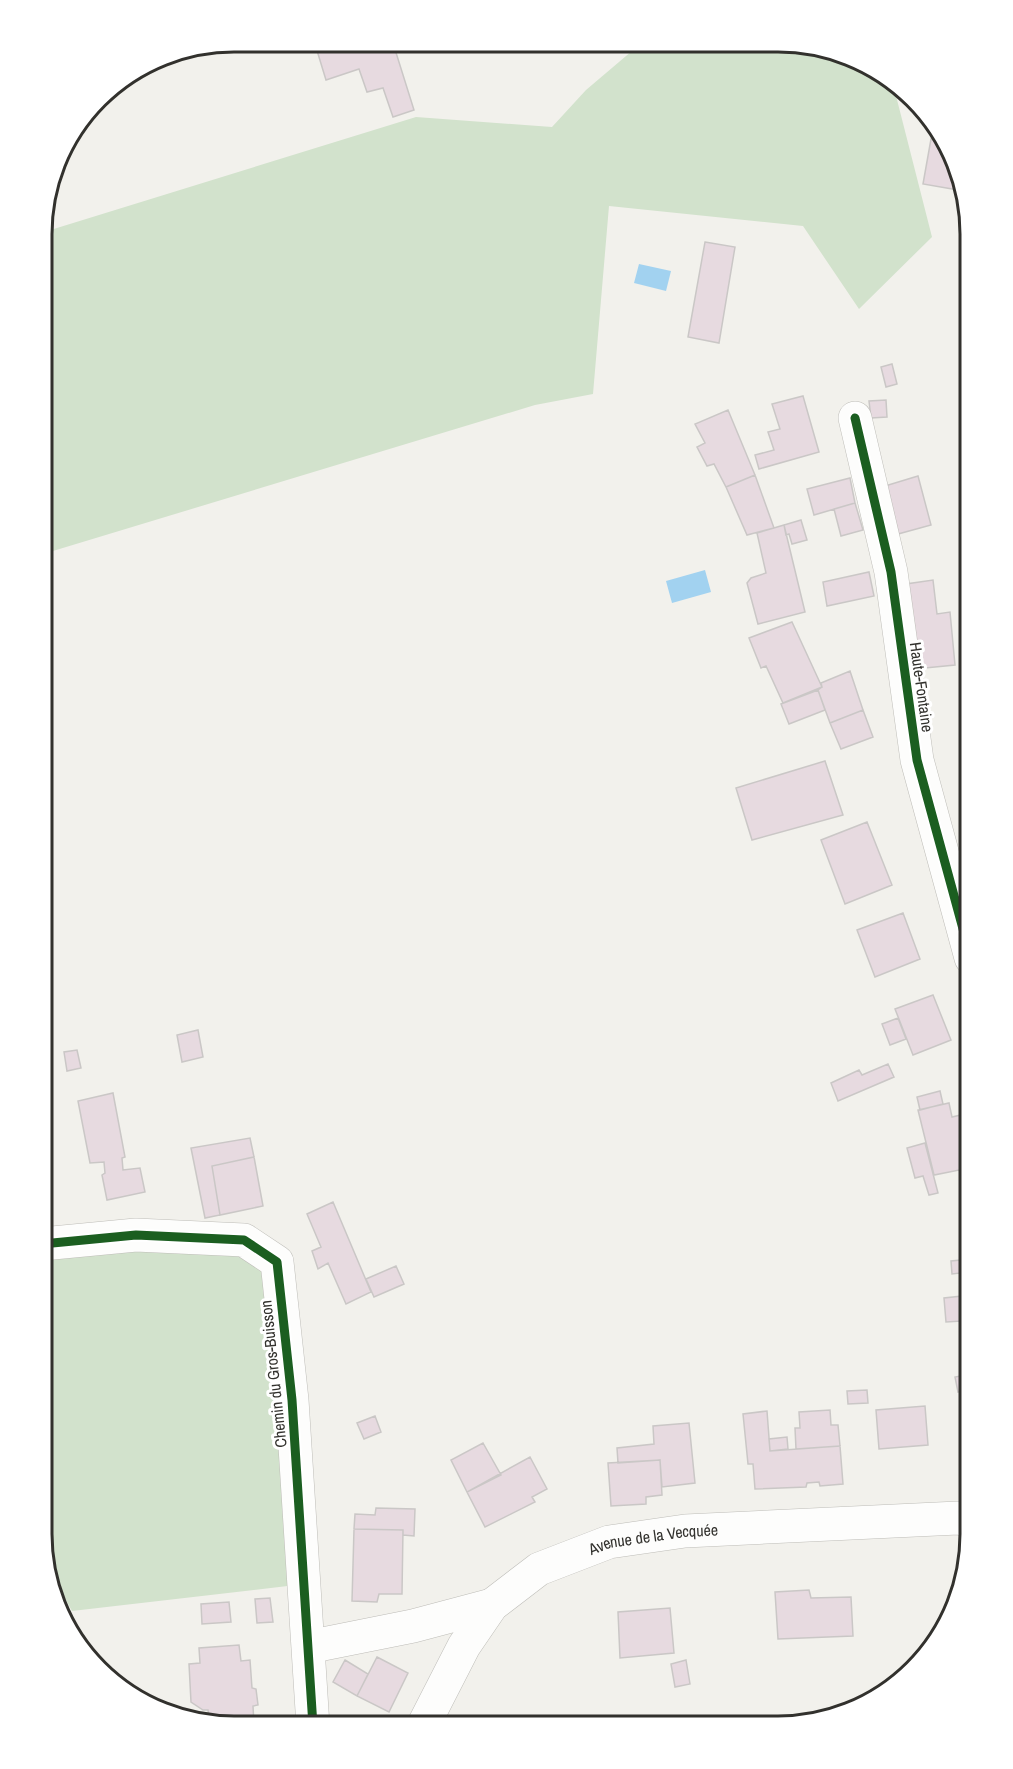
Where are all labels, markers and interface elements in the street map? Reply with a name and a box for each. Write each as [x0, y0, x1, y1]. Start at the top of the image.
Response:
street label: Haute-Fontaine [905, 641, 939, 733]
street label: Chemin du Gros-Buisson [254, 1299, 292, 1449]
street label: Avenue de la Vecquée [584, 1518, 718, 1560]

